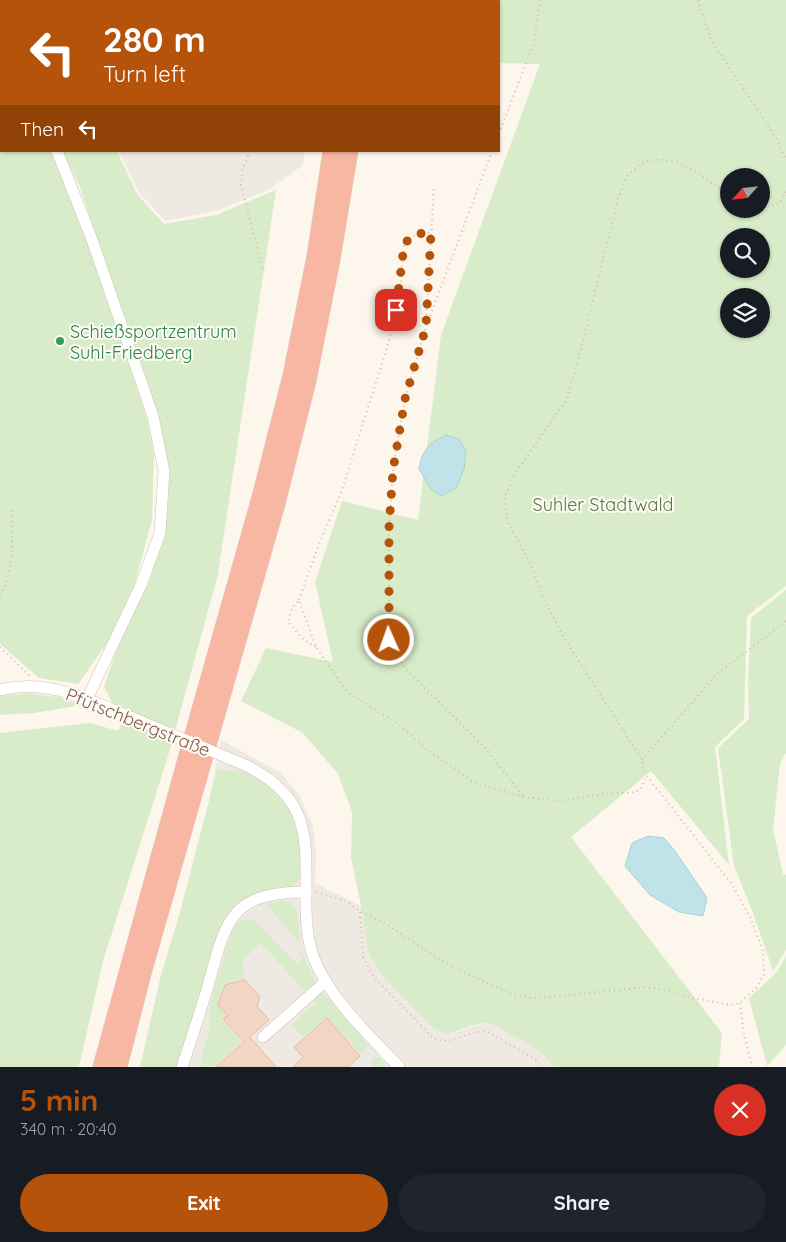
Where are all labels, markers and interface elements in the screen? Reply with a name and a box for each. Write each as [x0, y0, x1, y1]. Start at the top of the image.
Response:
text: 280 m [103, 17, 206, 61]
icon: left [20, 20, 85, 85]
text: Turn left [103, 60, 186, 88]
icon: left [74, 115, 102, 143]
text: Then [20, 117, 64, 141]
north arrow [720, 168, 770, 218]
map controls [720, 168, 770, 338]
button: search [720, 228, 770, 278]
button: layers [720, 288, 770, 338]
pin [375, 289, 417, 331]
icon: arrive [382, 296, 410, 324]
place label: Schießsportzentrum Suhl-Friedberg [70, 320, 237, 364]
marker: Schießsportzentrum Suhl-Friedberg [54, 335, 66, 347]
park label: Suhler Stadtwald [533, 493, 673, 516]
position arrow [362, 613, 414, 665]
street label: Pfütschbergstraße [62, 682, 214, 762]
text: 5 min [20, 1081, 98, 1119]
button: close [714, 1084, 766, 1136]
text: 340 m · 20:40 [20, 1119, 116, 1139]
button: Exit [20, 1174, 388, 1232]
button: Share [398, 1174, 766, 1232]

